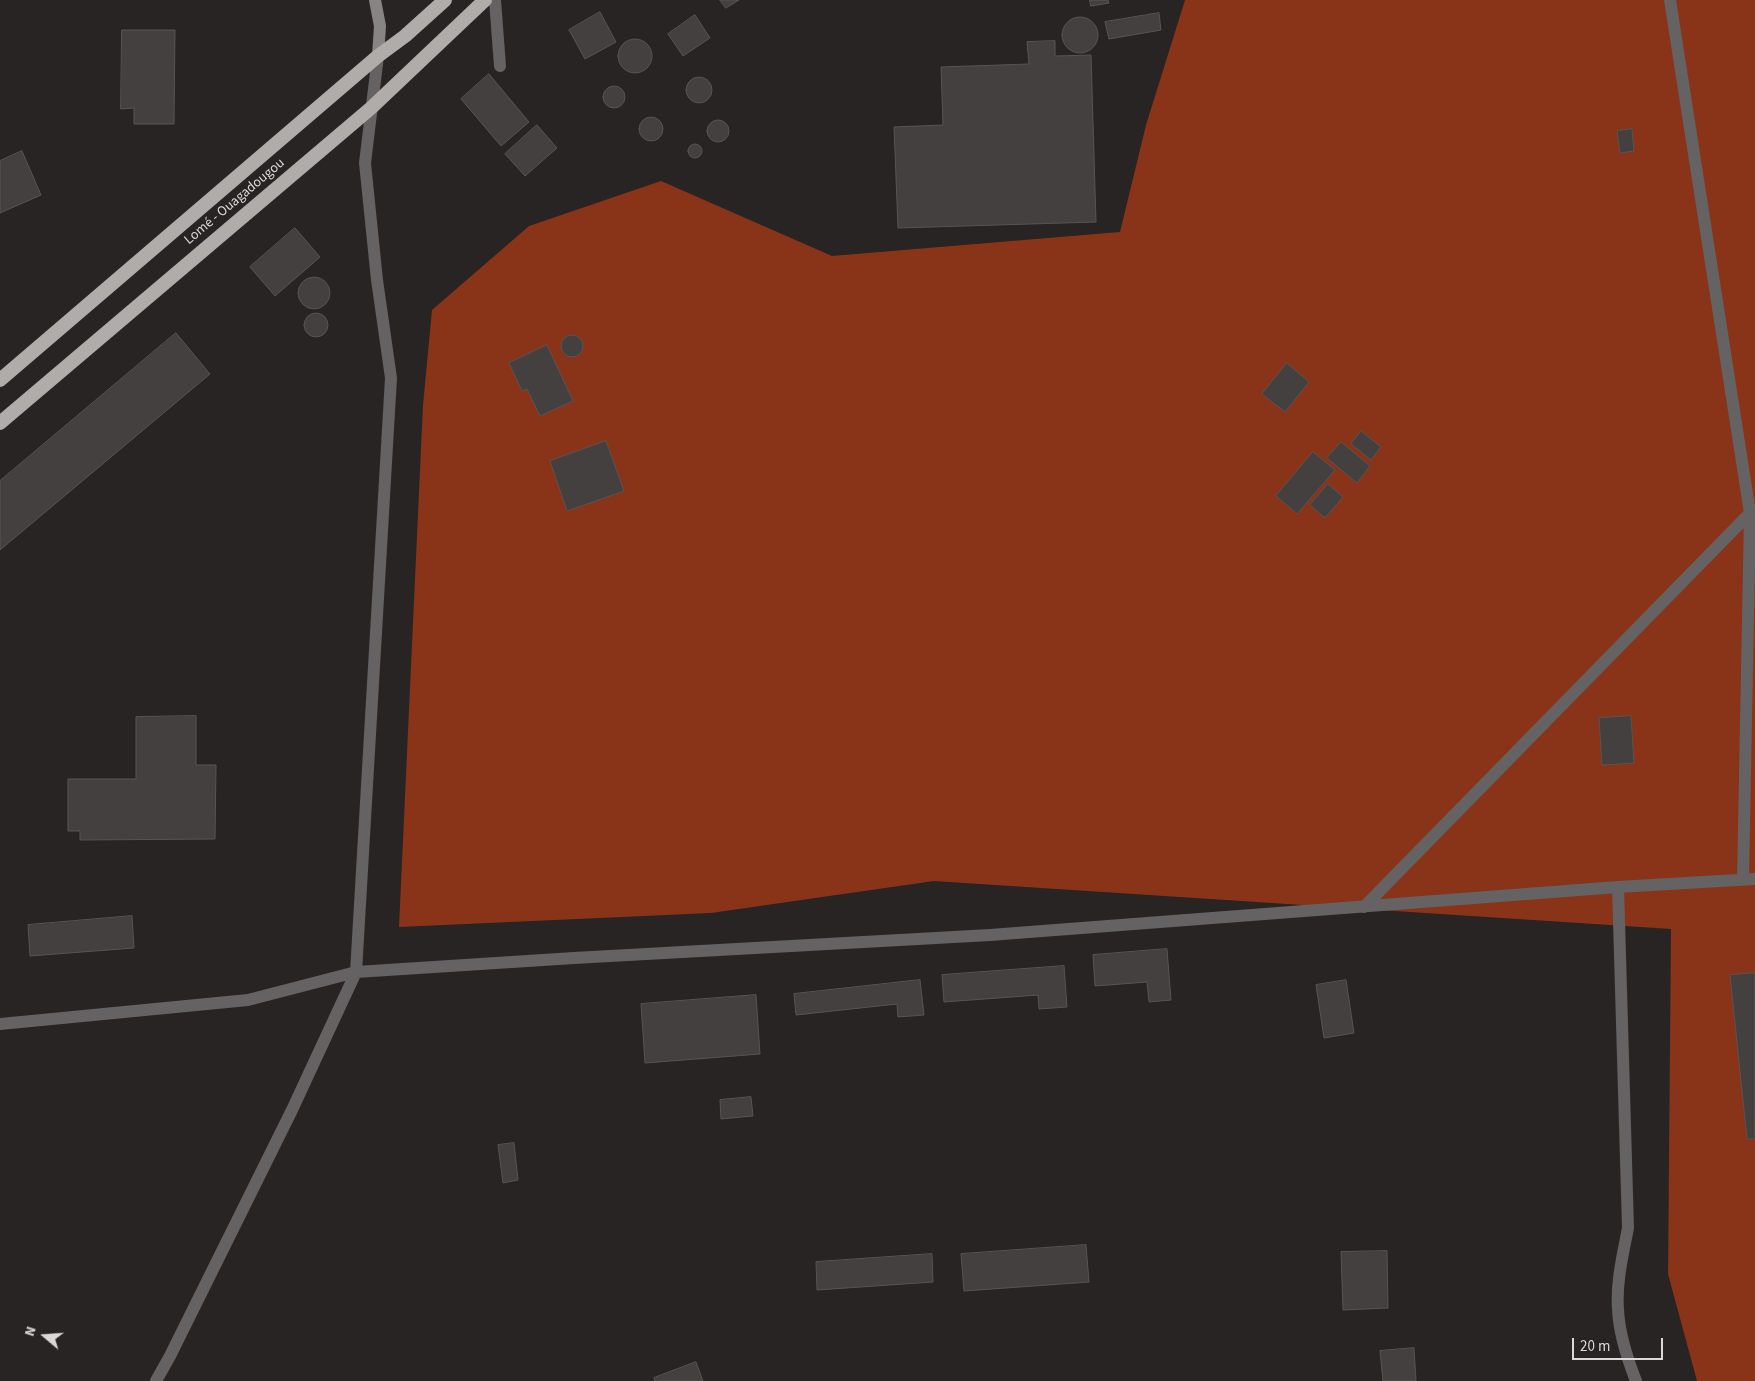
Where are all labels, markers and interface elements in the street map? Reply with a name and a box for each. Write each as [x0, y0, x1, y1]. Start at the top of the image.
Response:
street label: Lomé - Ouagadougou [181, 155, 289, 249]
north arrow [20, 1311, 70, 1361]
text: N [20, 1324, 42, 1339]
scale bar [1575, 1328, 1666, 1360]
text: 20 m [1580, 1336, 1610, 1357]

